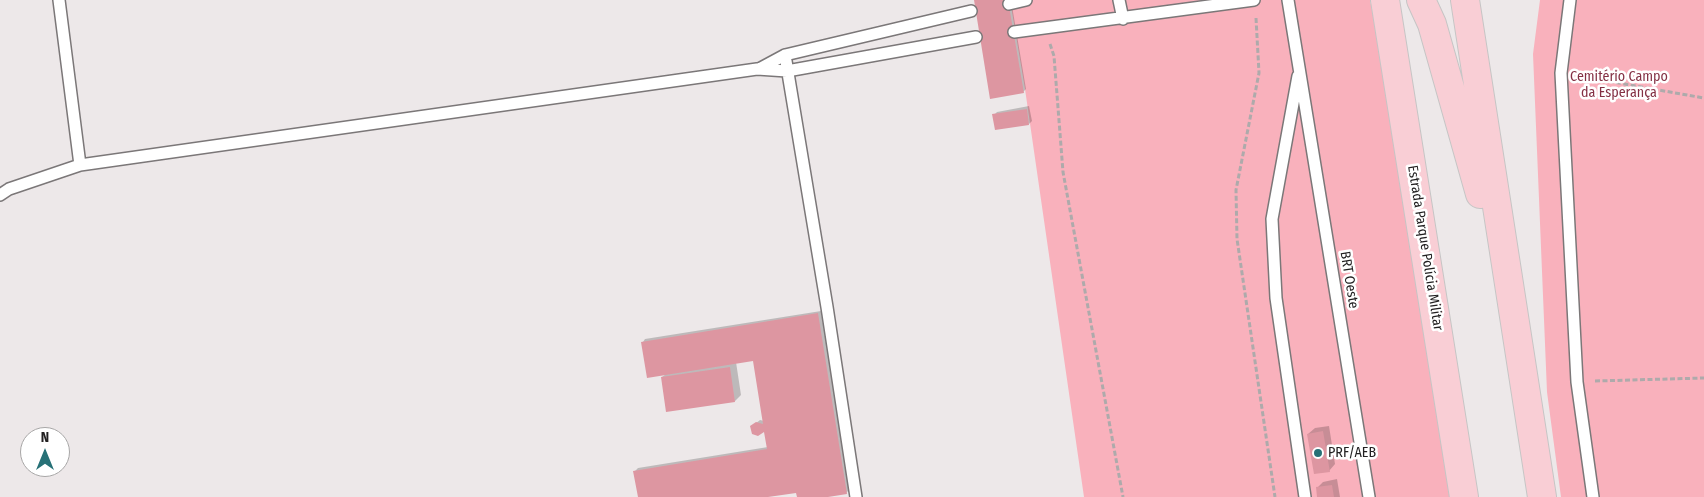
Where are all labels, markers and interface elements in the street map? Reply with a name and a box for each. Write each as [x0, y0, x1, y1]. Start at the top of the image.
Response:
park label: Cemitério Campo da Esperança [1570, 69, 1668, 102]
street label: Estrada Parque Polícia Militar [1404, 164, 1446, 332]
street label: BRT Oeste [1336, 250, 1362, 310]
north arrow [20, 427, 70, 477]
text: N [41, 429, 49, 446]
place label: PRF/AEB [1328, 445, 1376, 461]
marker: PRF/AEB [1312, 447, 1324, 459]

